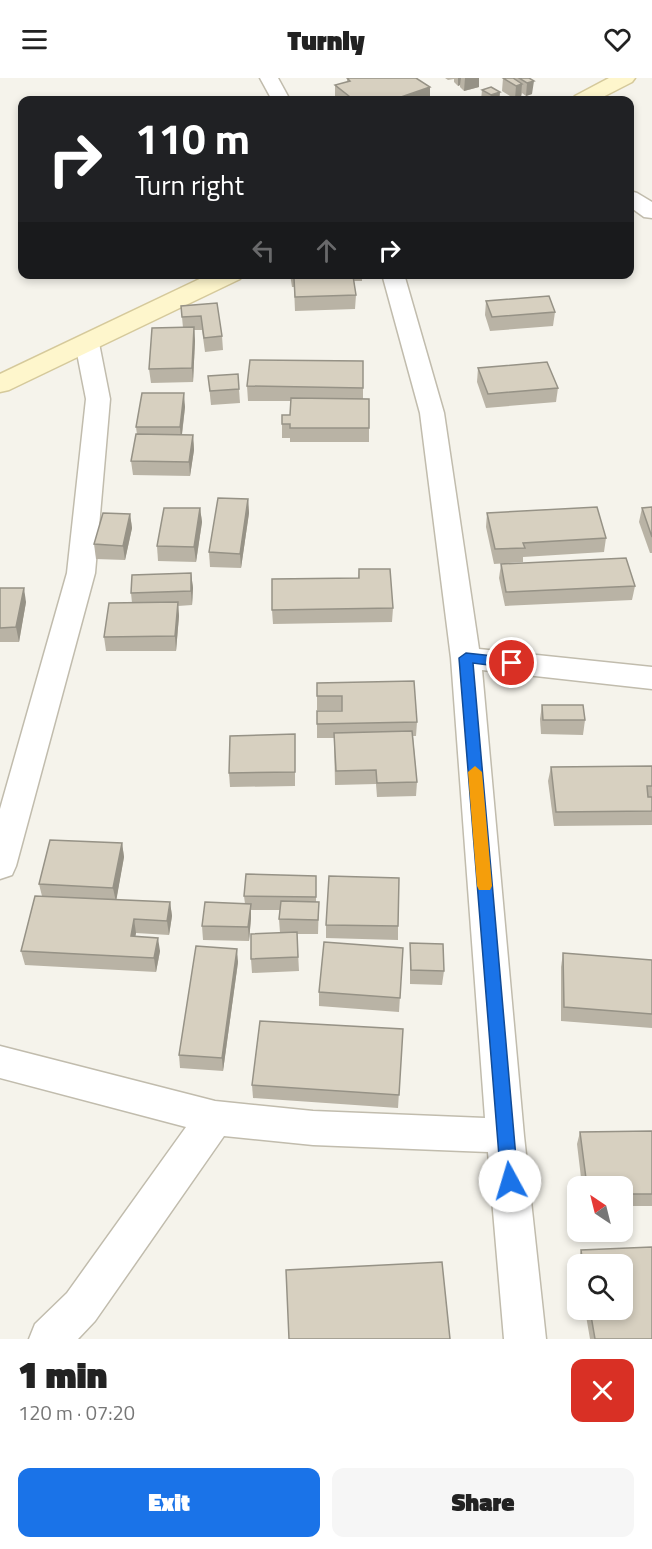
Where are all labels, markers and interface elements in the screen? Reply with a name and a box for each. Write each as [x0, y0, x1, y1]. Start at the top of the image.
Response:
text: Turnly [287, 19, 365, 60]
icon: menu [18, 23, 51, 56]
icon: heart [601, 23, 634, 56]
text: 110 m [135, 106, 250, 170]
icon: right [36, 120, 114, 198]
text: Turn right [135, 164, 244, 205]
icon: left [247, 234, 280, 267]
icon: ahead [310, 234, 343, 267]
icon: right [373, 234, 406, 267]
pin [486, 637, 537, 688]
icon: arrive [495, 646, 528, 679]
position arrow [478, 1149, 542, 1213]
north arrow [567, 1176, 633, 1242]
map controls [567, 1176, 633, 1320]
button: search [567, 1254, 633, 1320]
text: 1 min [18, 1347, 107, 1402]
button: close [571, 1359, 634, 1422]
text: 120 m · 07:20 [18, 1397, 135, 1428]
button: Exit [18, 1468, 320, 1537]
button: Share [332, 1468, 634, 1537]

